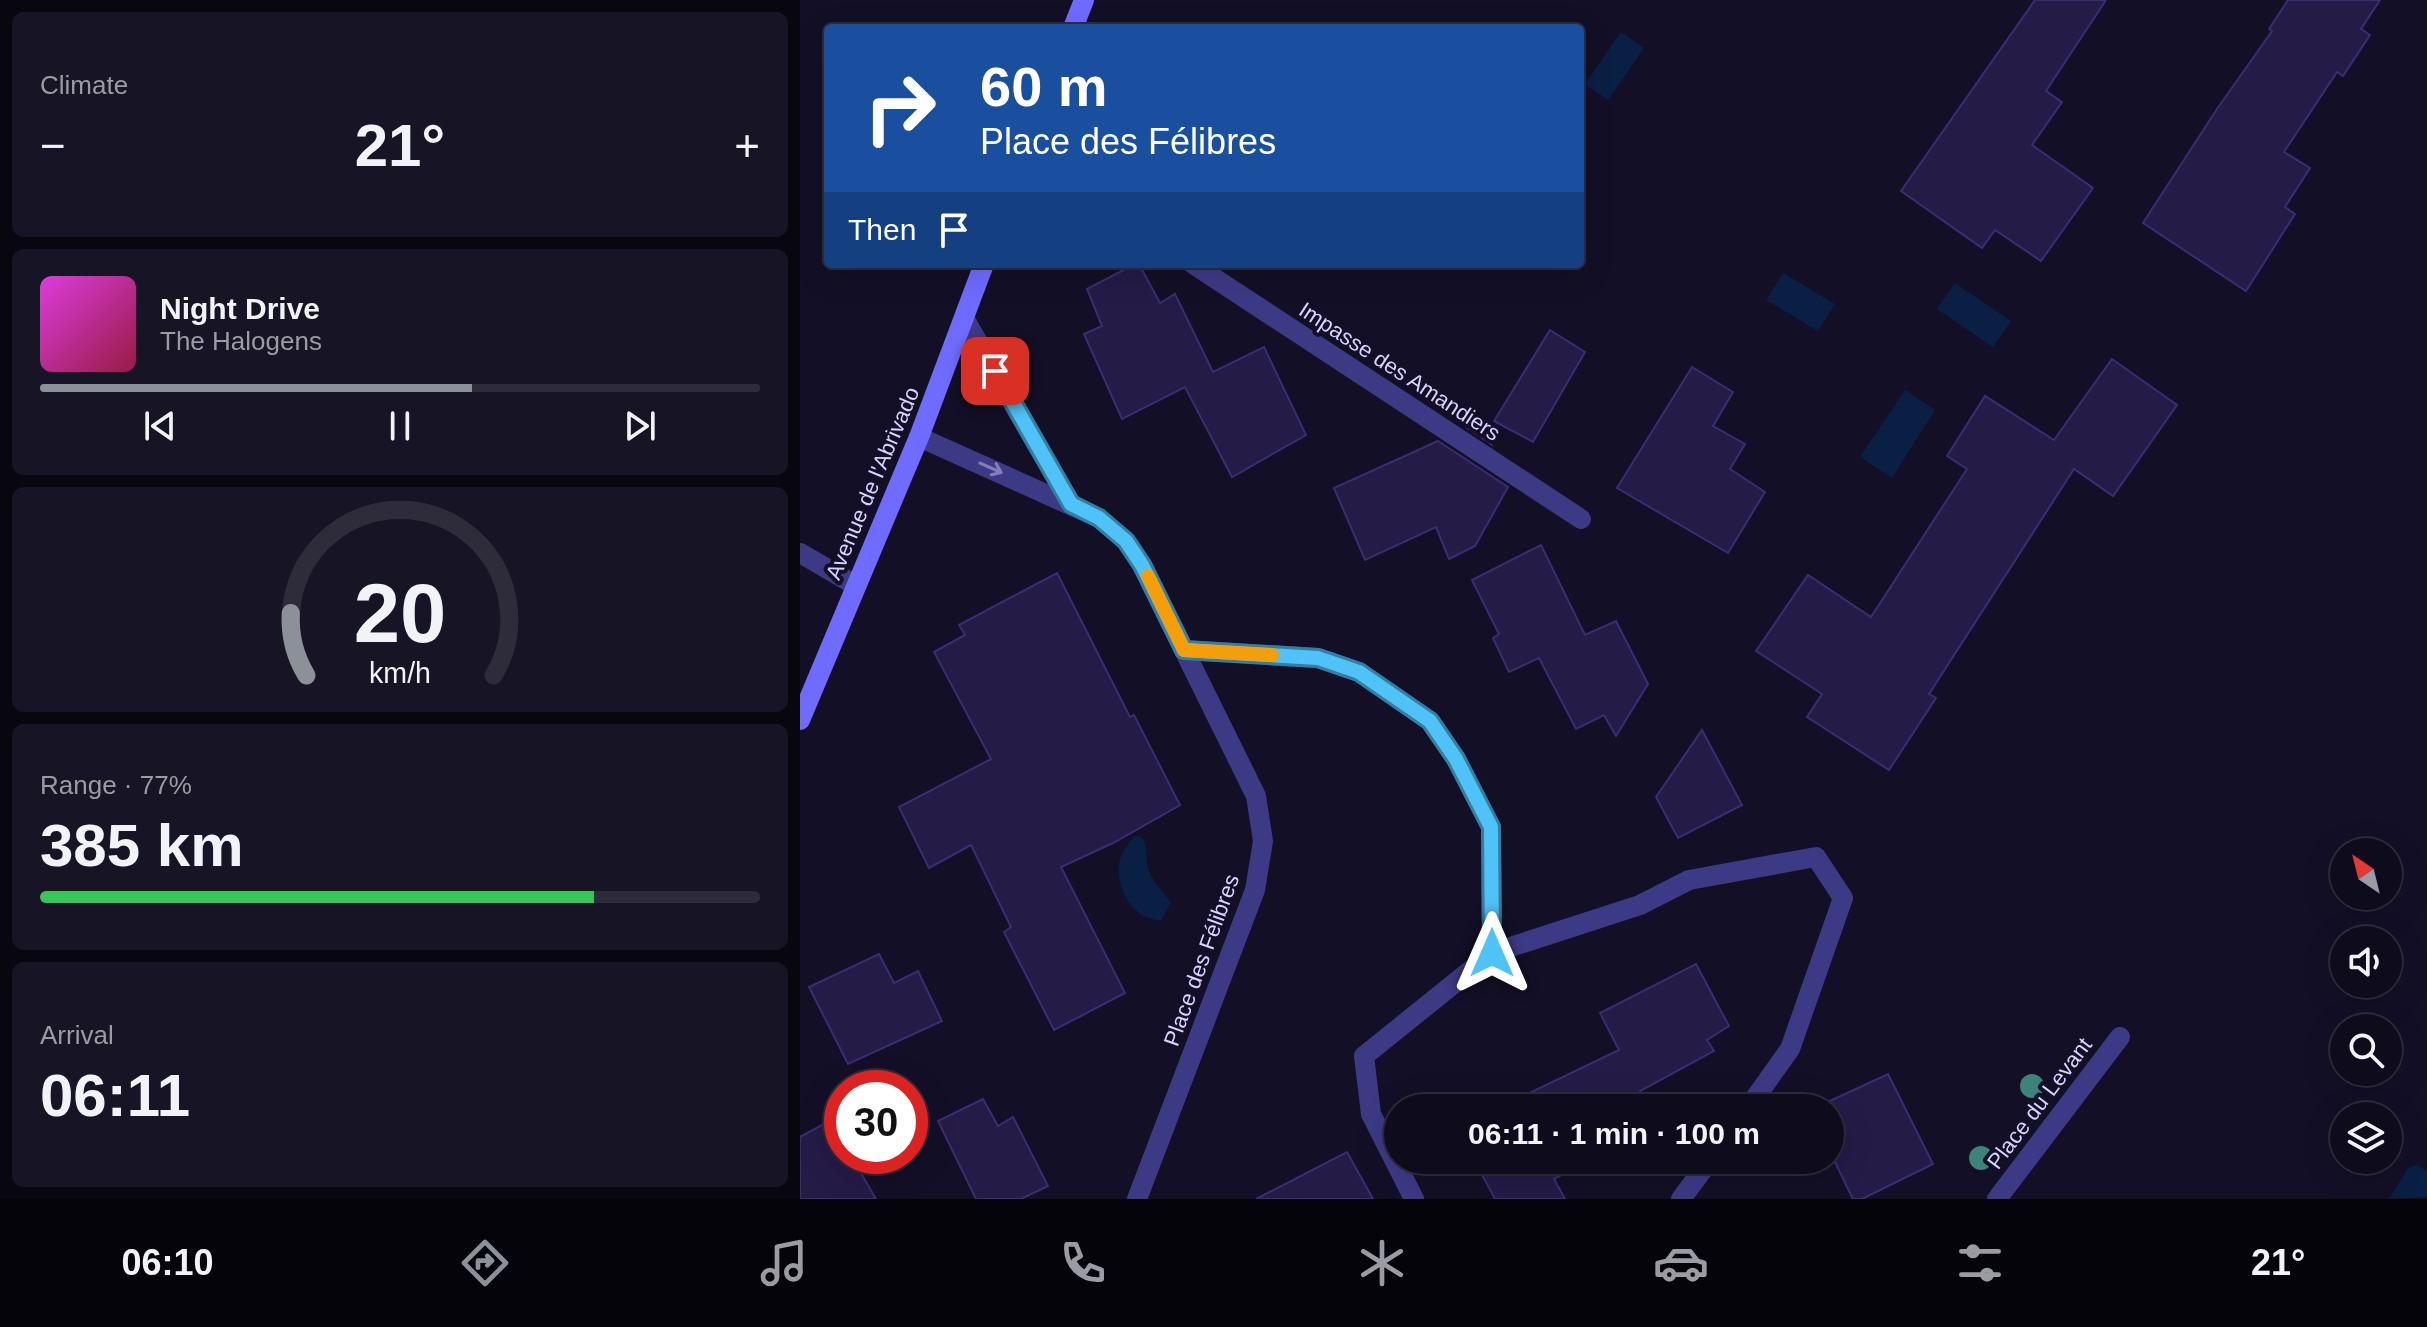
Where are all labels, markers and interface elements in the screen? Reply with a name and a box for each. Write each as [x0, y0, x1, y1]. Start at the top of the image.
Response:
text: 60 m [980, 55, 1108, 118]
icon: right [848, 56, 952, 160]
text: Climate [40, 70, 128, 100]
text: 21° [355, 112, 445, 179]
text: − [40, 121, 66, 170]
text: + [734, 121, 760, 170]
text: Place des Félibres [980, 121, 1276, 162]
icon: arrive [932, 208, 976, 252]
text: Then [848, 213, 916, 246]
text: Night Drive [160, 292, 320, 325]
street label: Impasse des Amandiers [1294, 297, 1505, 446]
text: The Halogens [160, 326, 322, 356]
pin [961, 337, 1029, 405]
icon: arrive [973, 349, 1017, 393]
street label: Avenue de l'Abrivado [821, 383, 924, 583]
icon: previous [138, 404, 182, 448]
icon: pause [378, 404, 422, 448]
icon: next [618, 404, 662, 448]
one-way arrow [978, 461, 1002, 476]
text: 20 [354, 566, 446, 659]
text: km/h [369, 657, 431, 689]
text: Range · 77% [40, 770, 192, 800]
text: 385 km [40, 812, 244, 879]
north arrow [2330, 838, 2402, 910]
map controls [2330, 838, 2402, 1174]
street label: Place des Félibres [1159, 871, 1244, 1049]
position arrow [1450, 911, 1534, 995]
button: sound [2330, 926, 2402, 998]
button: search [2330, 1014, 2402, 1086]
text: Arrival [40, 1020, 114, 1050]
street label: Place du Levant [1982, 1033, 2097, 1174]
text: 06:11 [40, 1062, 190, 1129]
speed limit sign: 30 [824, 1070, 928, 1174]
button: layers [2330, 1102, 2402, 1174]
text: 06:11 · 1 min · 100 m [1468, 1117, 1760, 1150]
icon: directions [457, 1235, 513, 1291]
icon: music [756, 1235, 812, 1291]
icon: phone [1055, 1235, 1111, 1291]
icon: climate [1354, 1235, 1410, 1291]
icon: car [1653, 1235, 1709, 1291]
icon: filters [1952, 1235, 2008, 1291]
text: 06:10 [122, 1242, 214, 1283]
text: 21° [2251, 1242, 2305, 1283]

